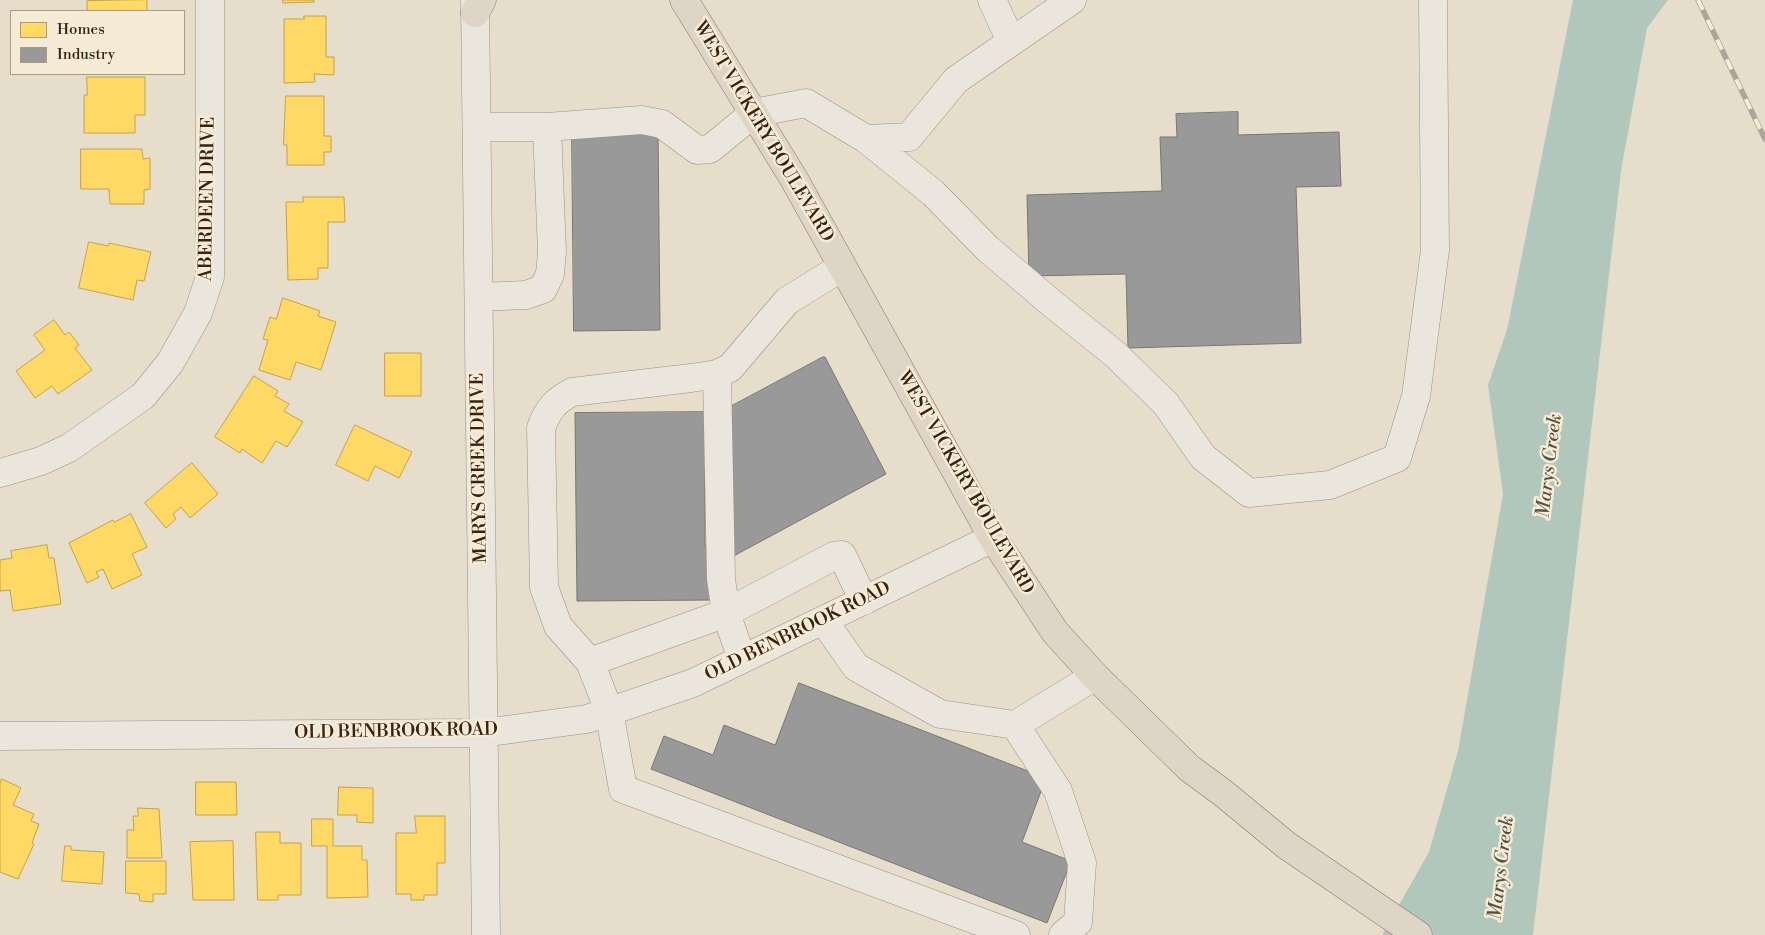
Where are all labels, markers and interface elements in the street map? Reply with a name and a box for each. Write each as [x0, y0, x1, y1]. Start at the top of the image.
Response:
legend [10, 10, 185, 75]
street label: WEST VICKERY BOULEVARD [688, 18, 838, 246]
text: Homes [57, 20, 105, 39]
text: Industry [57, 45, 115, 64]
street label: ABERDEEN DRIVE [196, 117, 220, 281]
street label: WEST VICKERY BOULEVARD [892, 368, 1038, 598]
street label: MARYS CREEK DRIVE [468, 373, 492, 563]
water label: Marys Creek [1532, 413, 1568, 519]
street label: OLD BENBROOK ROAD [702, 578, 894, 686]
street label: OLD BENBROOK ROAD [294, 719, 498, 745]
water label: Marys Creek [1484, 815, 1520, 921]

